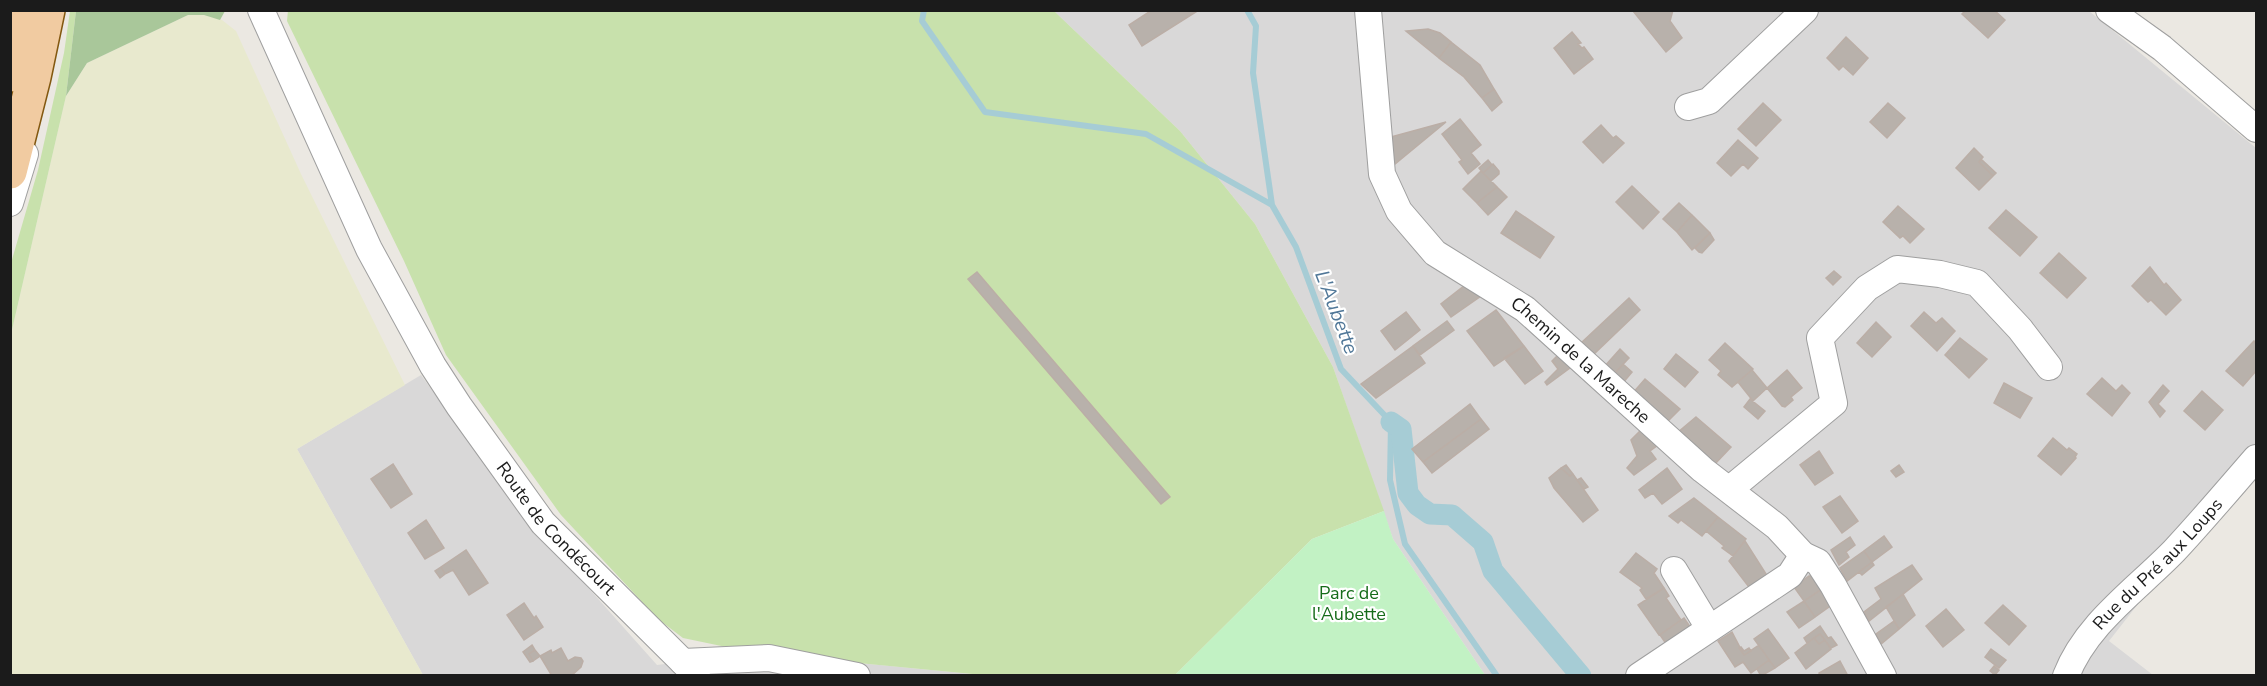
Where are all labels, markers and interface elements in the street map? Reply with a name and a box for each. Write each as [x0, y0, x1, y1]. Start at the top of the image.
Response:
water label: L'Aubette [1308, 266, 1365, 358]
street label: Chemin de la Mareche [1506, 291, 1656, 429]
street label: Route de Condécourt [491, 457, 621, 601]
street label: Rue du Pré aux Loups [2087, 493, 2228, 635]
park label: Parc de l'Aubette [1312, 581, 1386, 626]

